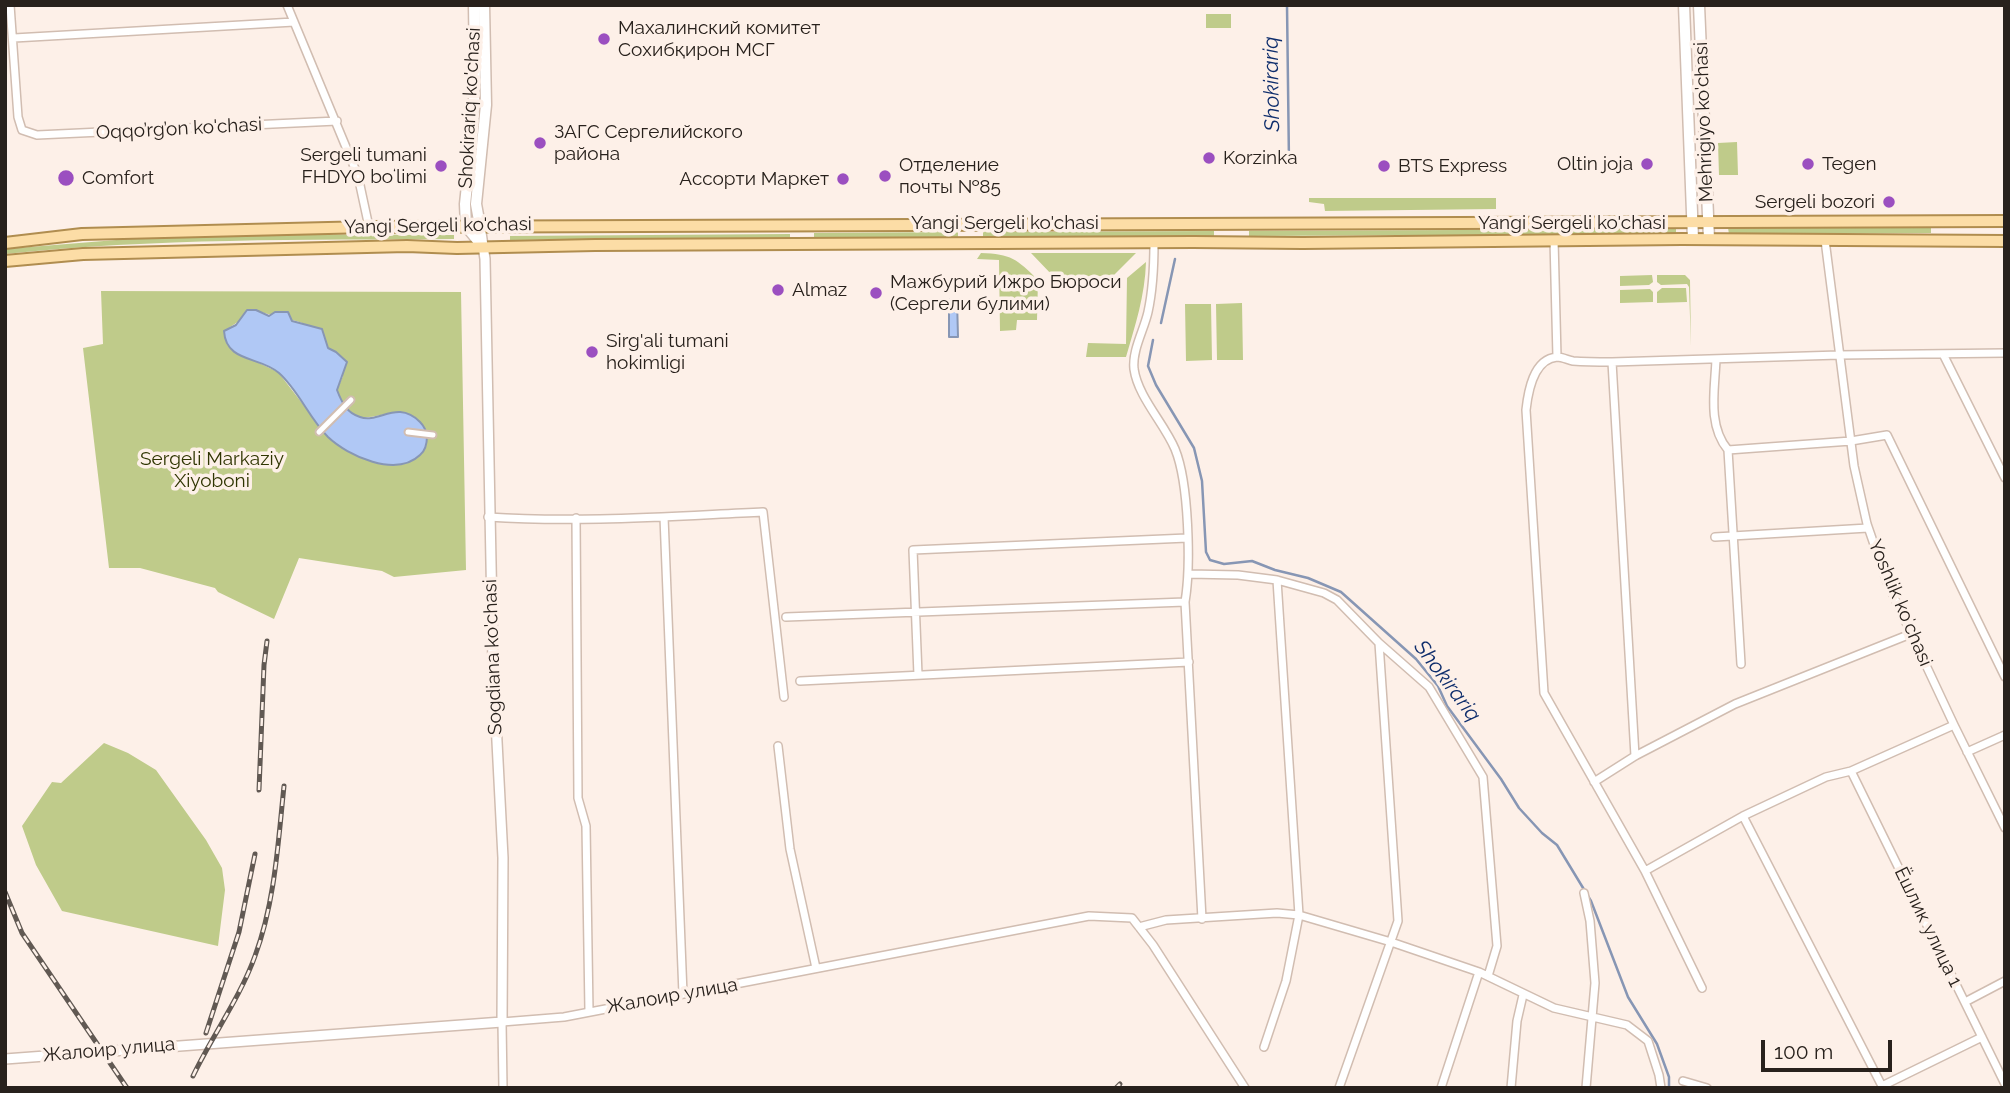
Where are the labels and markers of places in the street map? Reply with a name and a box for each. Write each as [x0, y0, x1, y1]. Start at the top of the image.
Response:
place label: Махалинский комитет Сохибқирон МСГ [618, 17, 820, 61]
marker: Махалинский комитет Сохибқирон МСГ [596, 31, 612, 47]
place label: ЗАГС Сергелийского района [554, 121, 743, 165]
marker: ЗАГС Сергелийского района [532, 135, 548, 151]
place label: Sergeli tumani FHDYO boʻlimi [300, 144, 427, 188]
place label: Korzinka [1223, 147, 1298, 169]
marker: Korzinka [1201, 150, 1217, 166]
place label: Oltin joja [1557, 153, 1633, 175]
place label: Tegen [1822, 153, 1877, 175]
place label: Отделение почты №85 [899, 154, 1001, 198]
place label: BTS Express [1398, 155, 1507, 177]
marker: Oltin joja [1639, 156, 1655, 172]
marker: Tegen [1800, 156, 1816, 172]
marker: Sergeli tumani FHDYO boʻlimi [433, 158, 449, 174]
marker: BTS Express [1376, 158, 1392, 174]
place label: Comfort [82, 167, 154, 189]
marker: Comfort [56, 168, 76, 188]
place label: Ассорти Маркет [679, 168, 829, 190]
marker: Отделение почты №85 [877, 168, 893, 184]
marker: Ассорти Маркет [835, 171, 851, 187]
place label: Sergeli bozori [1755, 191, 1875, 213]
marker: Sergeli bozori [1881, 194, 1897, 210]
place label: Мажбурий Ижро Бюроси (Сергели булими) [890, 271, 1122, 315]
place label: Almaz [792, 279, 847, 301]
marker: Almaz [770, 282, 786, 298]
marker: Мажбурий Ижро Бюроси (Сергели булими) [868, 285, 884, 301]
place label: Sirg'ali tumani hokimligi [606, 330, 729, 374]
marker: Sirg'ali tumani hokimligi [584, 344, 600, 360]

